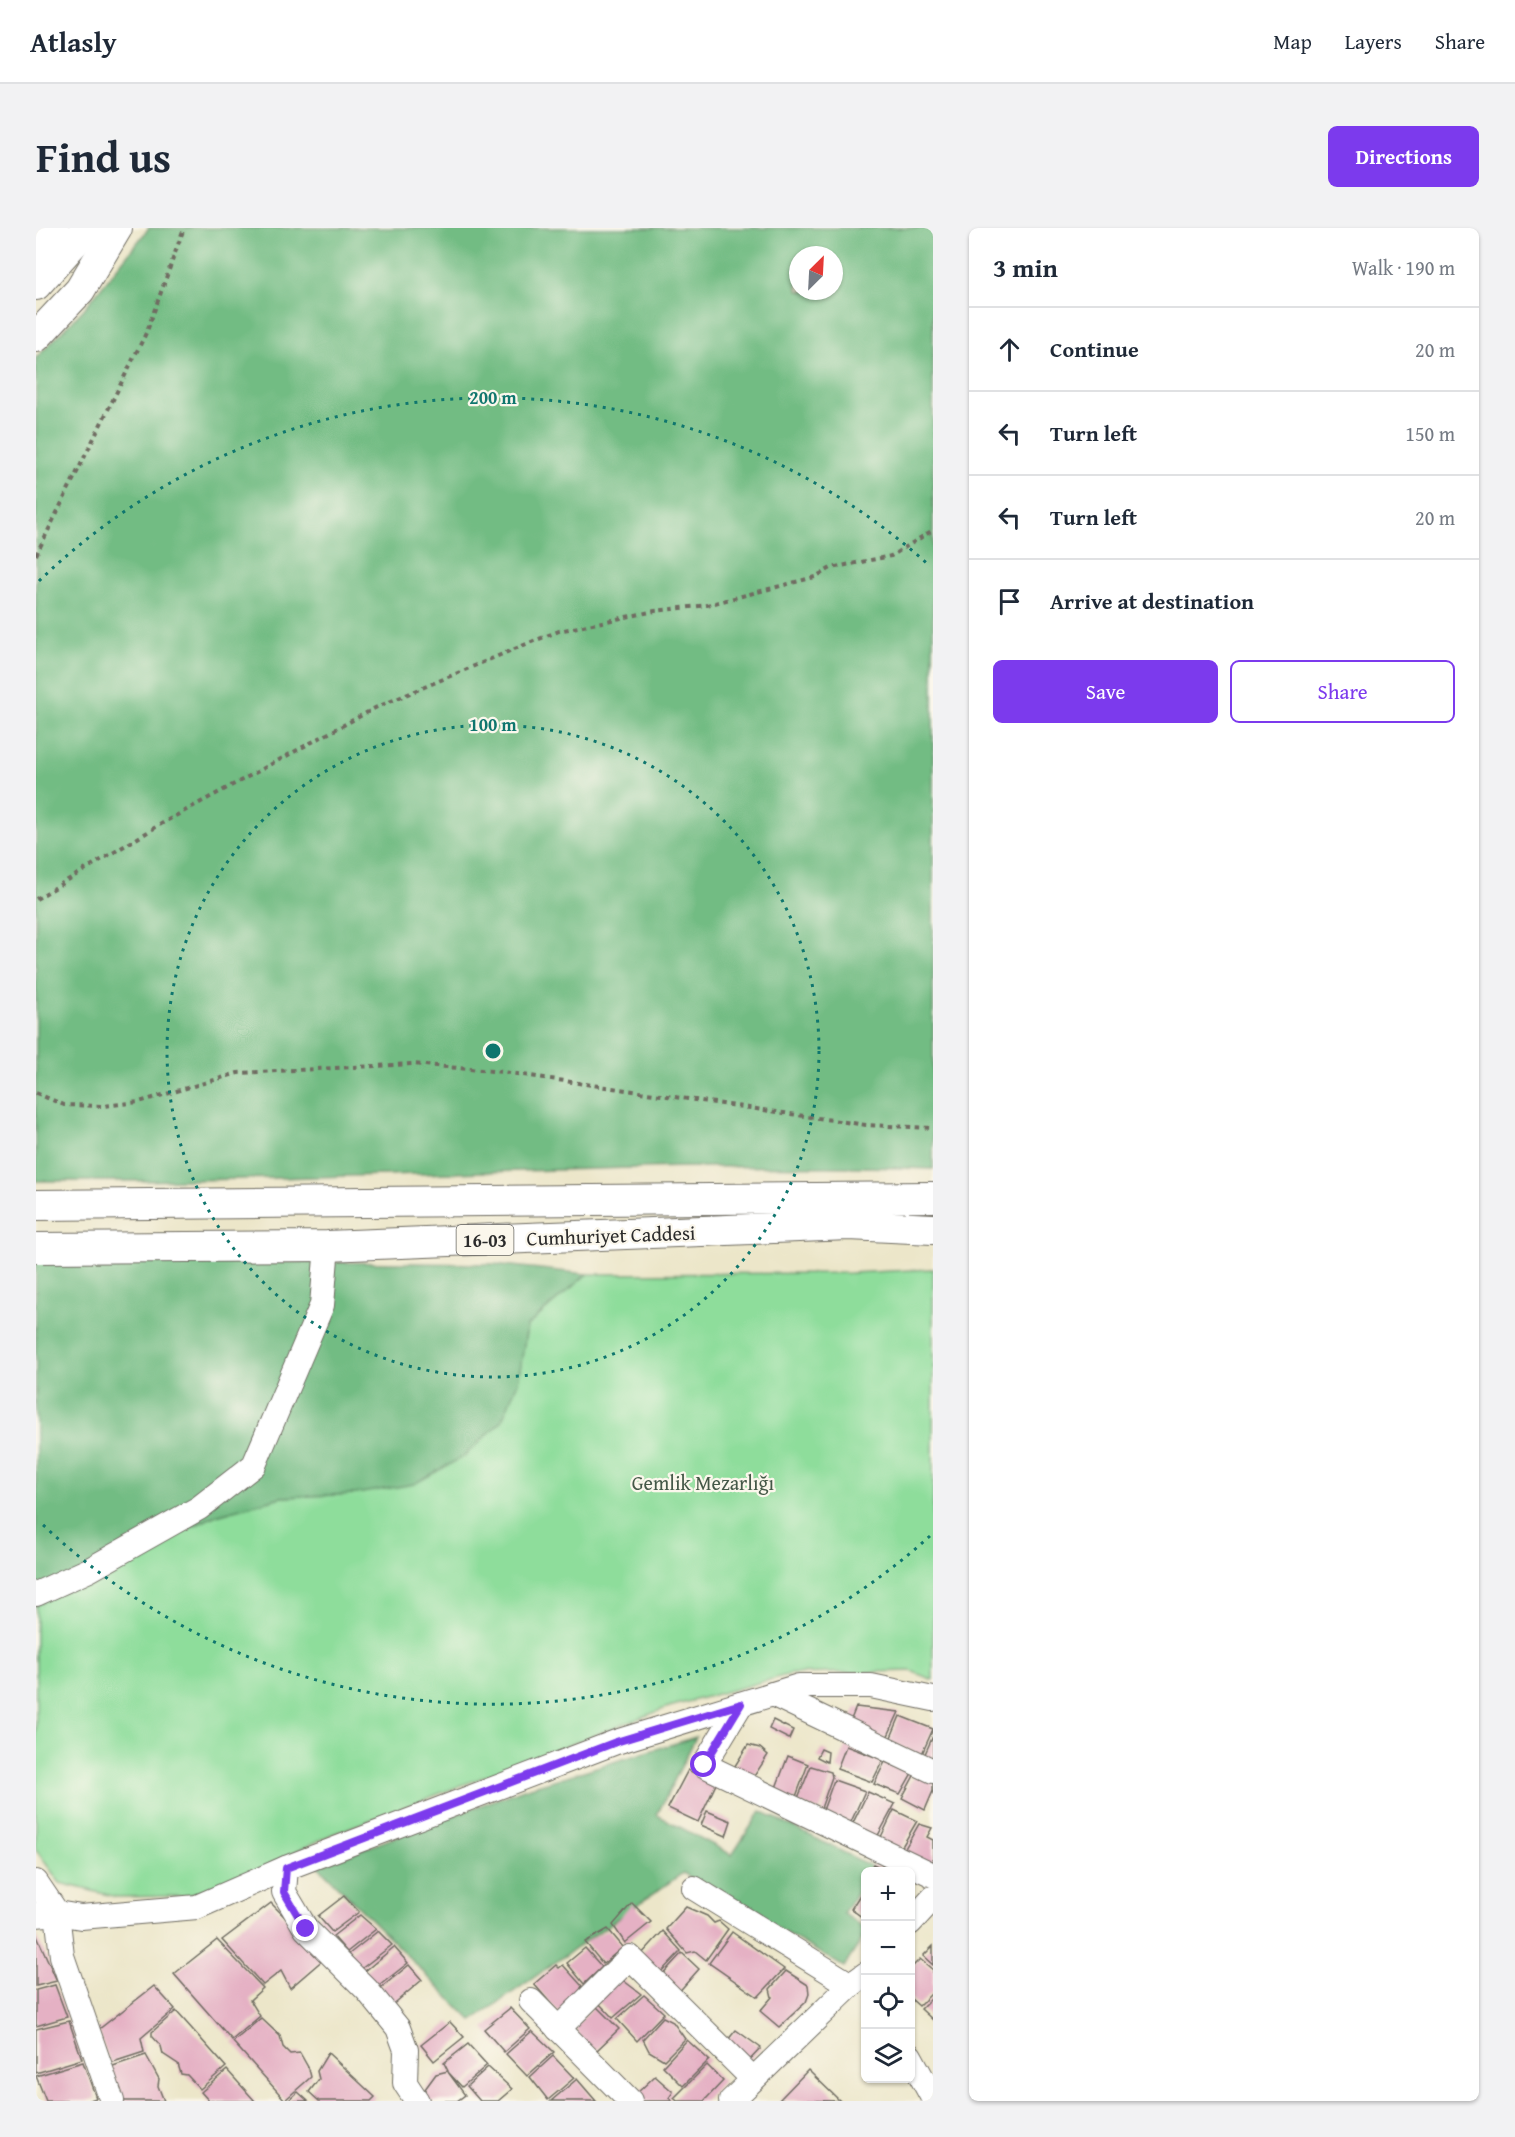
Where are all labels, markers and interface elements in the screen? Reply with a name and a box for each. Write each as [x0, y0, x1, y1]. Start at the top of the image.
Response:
text: Atlasly [30, 21, 117, 62]
text: Map [1273, 26, 1312, 57]
text: Layers [1345, 26, 1402, 57]
text: Share [1435, 26, 1485, 57]
text: Find us [36, 126, 171, 187]
button: Directions [1328, 126, 1479, 187]
north arrow [789, 246, 843, 300]
text: 3 min [993, 248, 1058, 287]
text: Walk · 190 m [1352, 253, 1455, 282]
icon: ahead [993, 333, 1026, 366]
text: Continue [1050, 333, 1139, 365]
text: 20 m [1415, 335, 1455, 364]
text: 200 m [469, 384, 517, 411]
icon: left [993, 417, 1026, 450]
text: Turn left [1050, 417, 1137, 449]
text: 150 m [1405, 419, 1455, 448]
icon: left [993, 501, 1026, 534]
text: Turn left [1050, 501, 1137, 533]
text: 20 m [1415, 503, 1455, 532]
icon: arrive [993, 585, 1026, 618]
text: Arrive at destination [1050, 585, 1254, 617]
button: Save [993, 660, 1218, 723]
button: Share [1230, 660, 1455, 723]
text: 100 m [469, 711, 517, 738]
centre of rings [483, 1041, 503, 1061]
street label: Cumhuriyet Caddesi [526, 1218, 696, 1252]
road number: 16-03 [456, 1225, 514, 1255]
park label: Gemlik Mezarlığı [632, 1468, 775, 1497]
route start [690, 1751, 716, 1777]
map controls [861, 1867, 915, 2083]
button: + [861, 1867, 915, 1921]
route end [292, 1915, 318, 1941]
button: − [861, 1921, 915, 1975]
button: locate [861, 1975, 915, 2029]
button: layers [861, 2029, 915, 2083]

